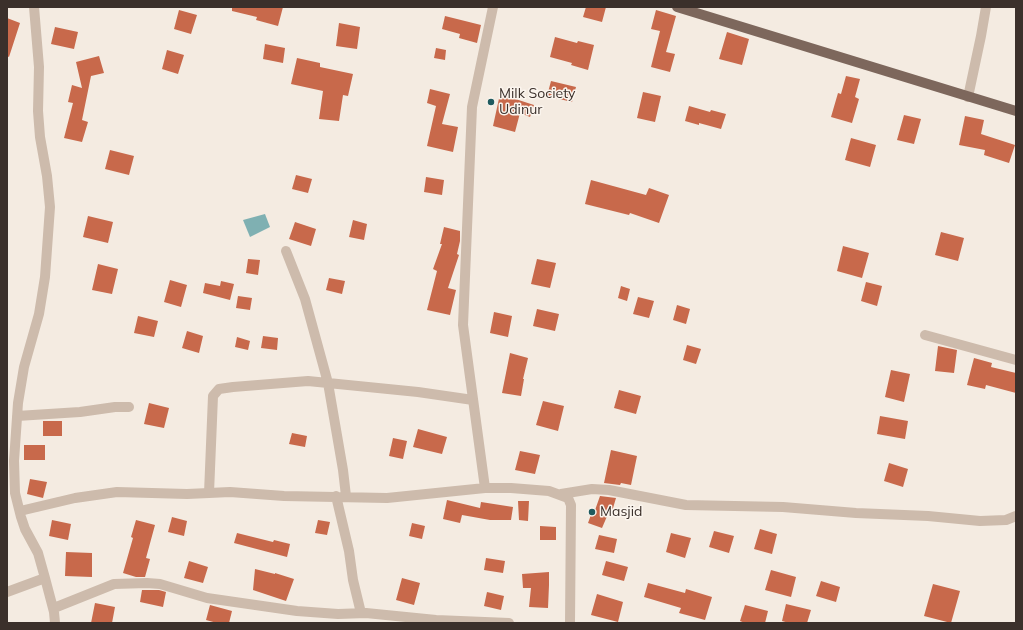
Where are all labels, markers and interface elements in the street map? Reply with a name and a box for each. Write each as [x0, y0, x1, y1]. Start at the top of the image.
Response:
place label: Milk Society Udinur [499, 86, 576, 118]
marker: Milk Society Udinur [486, 97, 496, 107]
place label: Masjid [600, 504, 642, 520]
marker: Masjid [587, 507, 597, 517]

